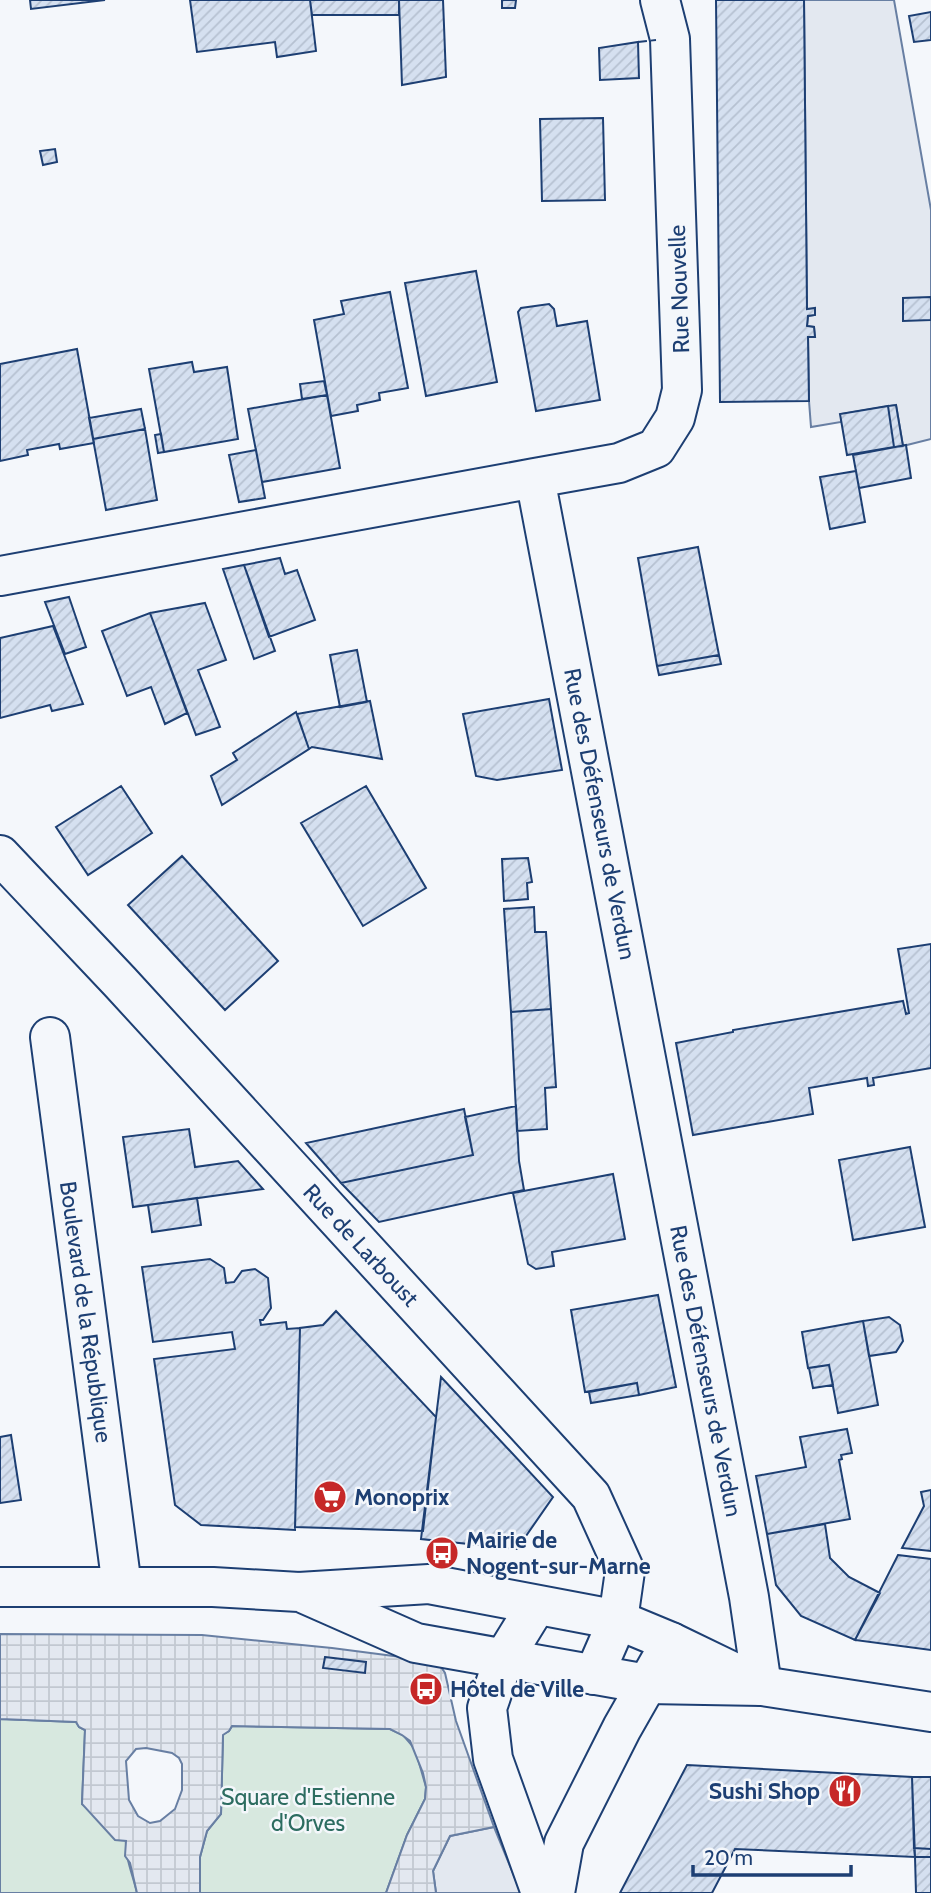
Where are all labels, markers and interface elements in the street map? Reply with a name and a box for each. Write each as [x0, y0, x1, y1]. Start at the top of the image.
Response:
street label: Rue Nouvelle [663, 224, 695, 354]
street label: Rue des Défenseurs de Verdun [558, 666, 642, 962]
street label: Rue de Larboust [297, 1178, 425, 1312]
street label: Boulevard de la République [54, 1179, 118, 1445]
street label: Rue des Défenseurs de Verdun [664, 1223, 748, 1519]
supermarket icon: Monoprix [311, 1478, 349, 1516]
place label: Monoprix [354, 1483, 450, 1511]
place label: Mairie de Nogent-sur-Marne [466, 1526, 651, 1580]
bus stop icon: Mairie de Nogent-sur-Marne [423, 1534, 461, 1572]
bus stop icon: Hôtel de Ville [407, 1670, 445, 1708]
place label: Hôtel de Ville [450, 1675, 584, 1703]
restaurant icon: Sushi Shop [826, 1772, 864, 1810]
place label: Sushi Shop [709, 1777, 820, 1805]
park label: Square d'Estienne d'Orves [221, 1783, 395, 1837]
scale bar [693, 1834, 850, 1878]
text: 20 m [704, 1845, 753, 1870]

